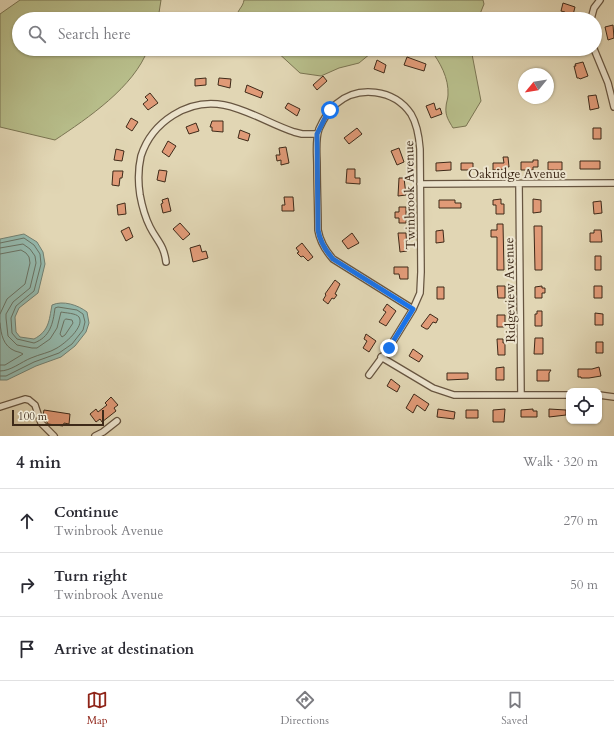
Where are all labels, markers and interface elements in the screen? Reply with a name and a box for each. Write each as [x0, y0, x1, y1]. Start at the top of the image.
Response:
search box [12, 12, 602, 56]
icon: search [26, 23, 48, 45]
text: Search here [58, 24, 131, 44]
north arrow [518, 68, 554, 104]
route start [321, 101, 339, 119]
street label: Twinbrook Avenue [400, 140, 420, 250]
street label: Oakridge Avenue [468, 165, 566, 183]
street label: Ridgeview Avenue [500, 237, 520, 343]
route end [380, 339, 398, 357]
map controls [566, 388, 602, 424]
button: locate [566, 388, 602, 424]
scale bar [12, 408, 104, 427]
text: 100 m [18, 409, 47, 424]
text: 4 min [16, 451, 61, 474]
text: Walk · 320 m [523, 453, 598, 471]
text: Continue [54, 502, 119, 522]
icon: ahead [16, 510, 38, 532]
text: 270 m [564, 512, 598, 530]
text: Twinbrook Avenue [54, 522, 163, 540]
text: Turn right [54, 566, 127, 586]
icon: right [16, 574, 38, 596]
text: 50 m [570, 576, 598, 594]
text: Twinbrook Avenue [54, 586, 163, 604]
icon: arrive [16, 638, 38, 660]
text: Arrive at destination [54, 639, 194, 659]
tab: Map [86, 689, 108, 728]
tab: Directions [280, 689, 329, 728]
tab: Saved [501, 689, 528, 728]

